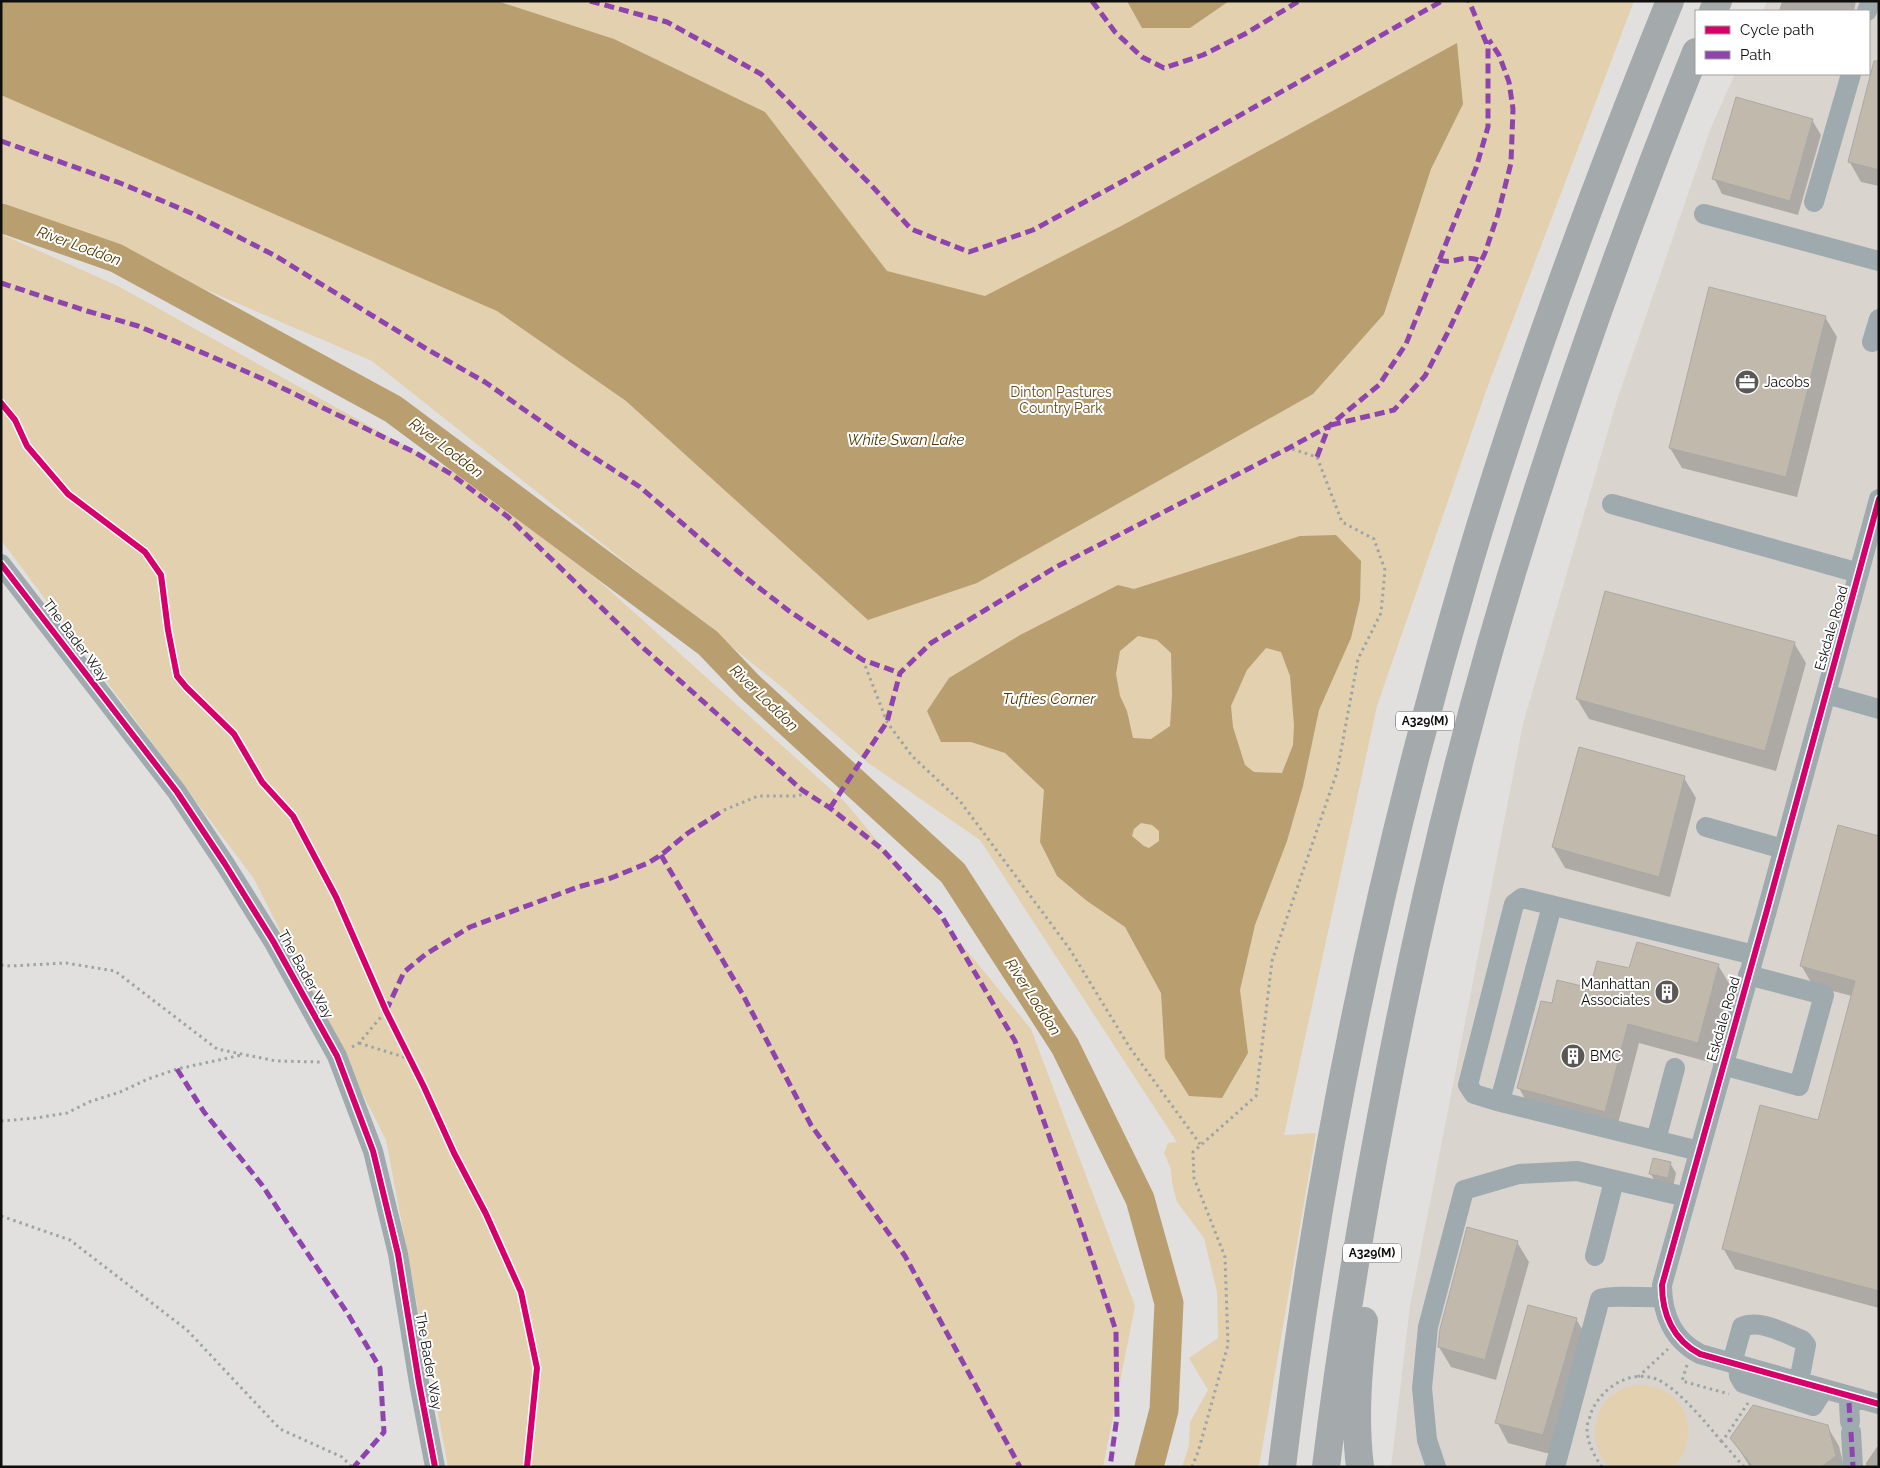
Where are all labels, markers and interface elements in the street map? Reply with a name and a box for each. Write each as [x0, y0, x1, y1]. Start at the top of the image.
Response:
legend [1695, 10, 1870, 75]
text: Cycle path [1740, 21, 1814, 39]
text: Path [1740, 46, 1771, 64]
water label: River Loddon [35, 223, 123, 269]
office icon: Jacobs [1734, 369, 1760, 395]
place label: Jacobs [1764, 374, 1810, 390]
park label: Dinton Pastures Country Park [1010, 384, 1112, 416]
water label: River Loddon [405, 414, 487, 482]
water label: White Swan Lake [848, 431, 964, 449]
street label: Eskdale Road [1811, 584, 1851, 672]
street label: The Bader Way [40, 596, 112, 685]
water label: River Loddon [726, 661, 802, 735]
water label: Tufties Corner [1003, 690, 1096, 708]
road number: A329(M) [1396, 711, 1454, 730]
street label: The Bader Way [275, 927, 337, 1022]
water label: River Loddon [1002, 955, 1064, 1039]
street label: Eskdale Road [1703, 975, 1743, 1063]
place label: Manhattan Associates [1581, 976, 1650, 1008]
building icon: Manhattan Associates [1654, 979, 1680, 1005]
building icon: BMC [1560, 1043, 1586, 1069]
place label: BMC [1590, 1048, 1622, 1064]
road number: A329(M) [1343, 1244, 1401, 1262]
street label: The Bader Way [413, 1311, 446, 1412]

